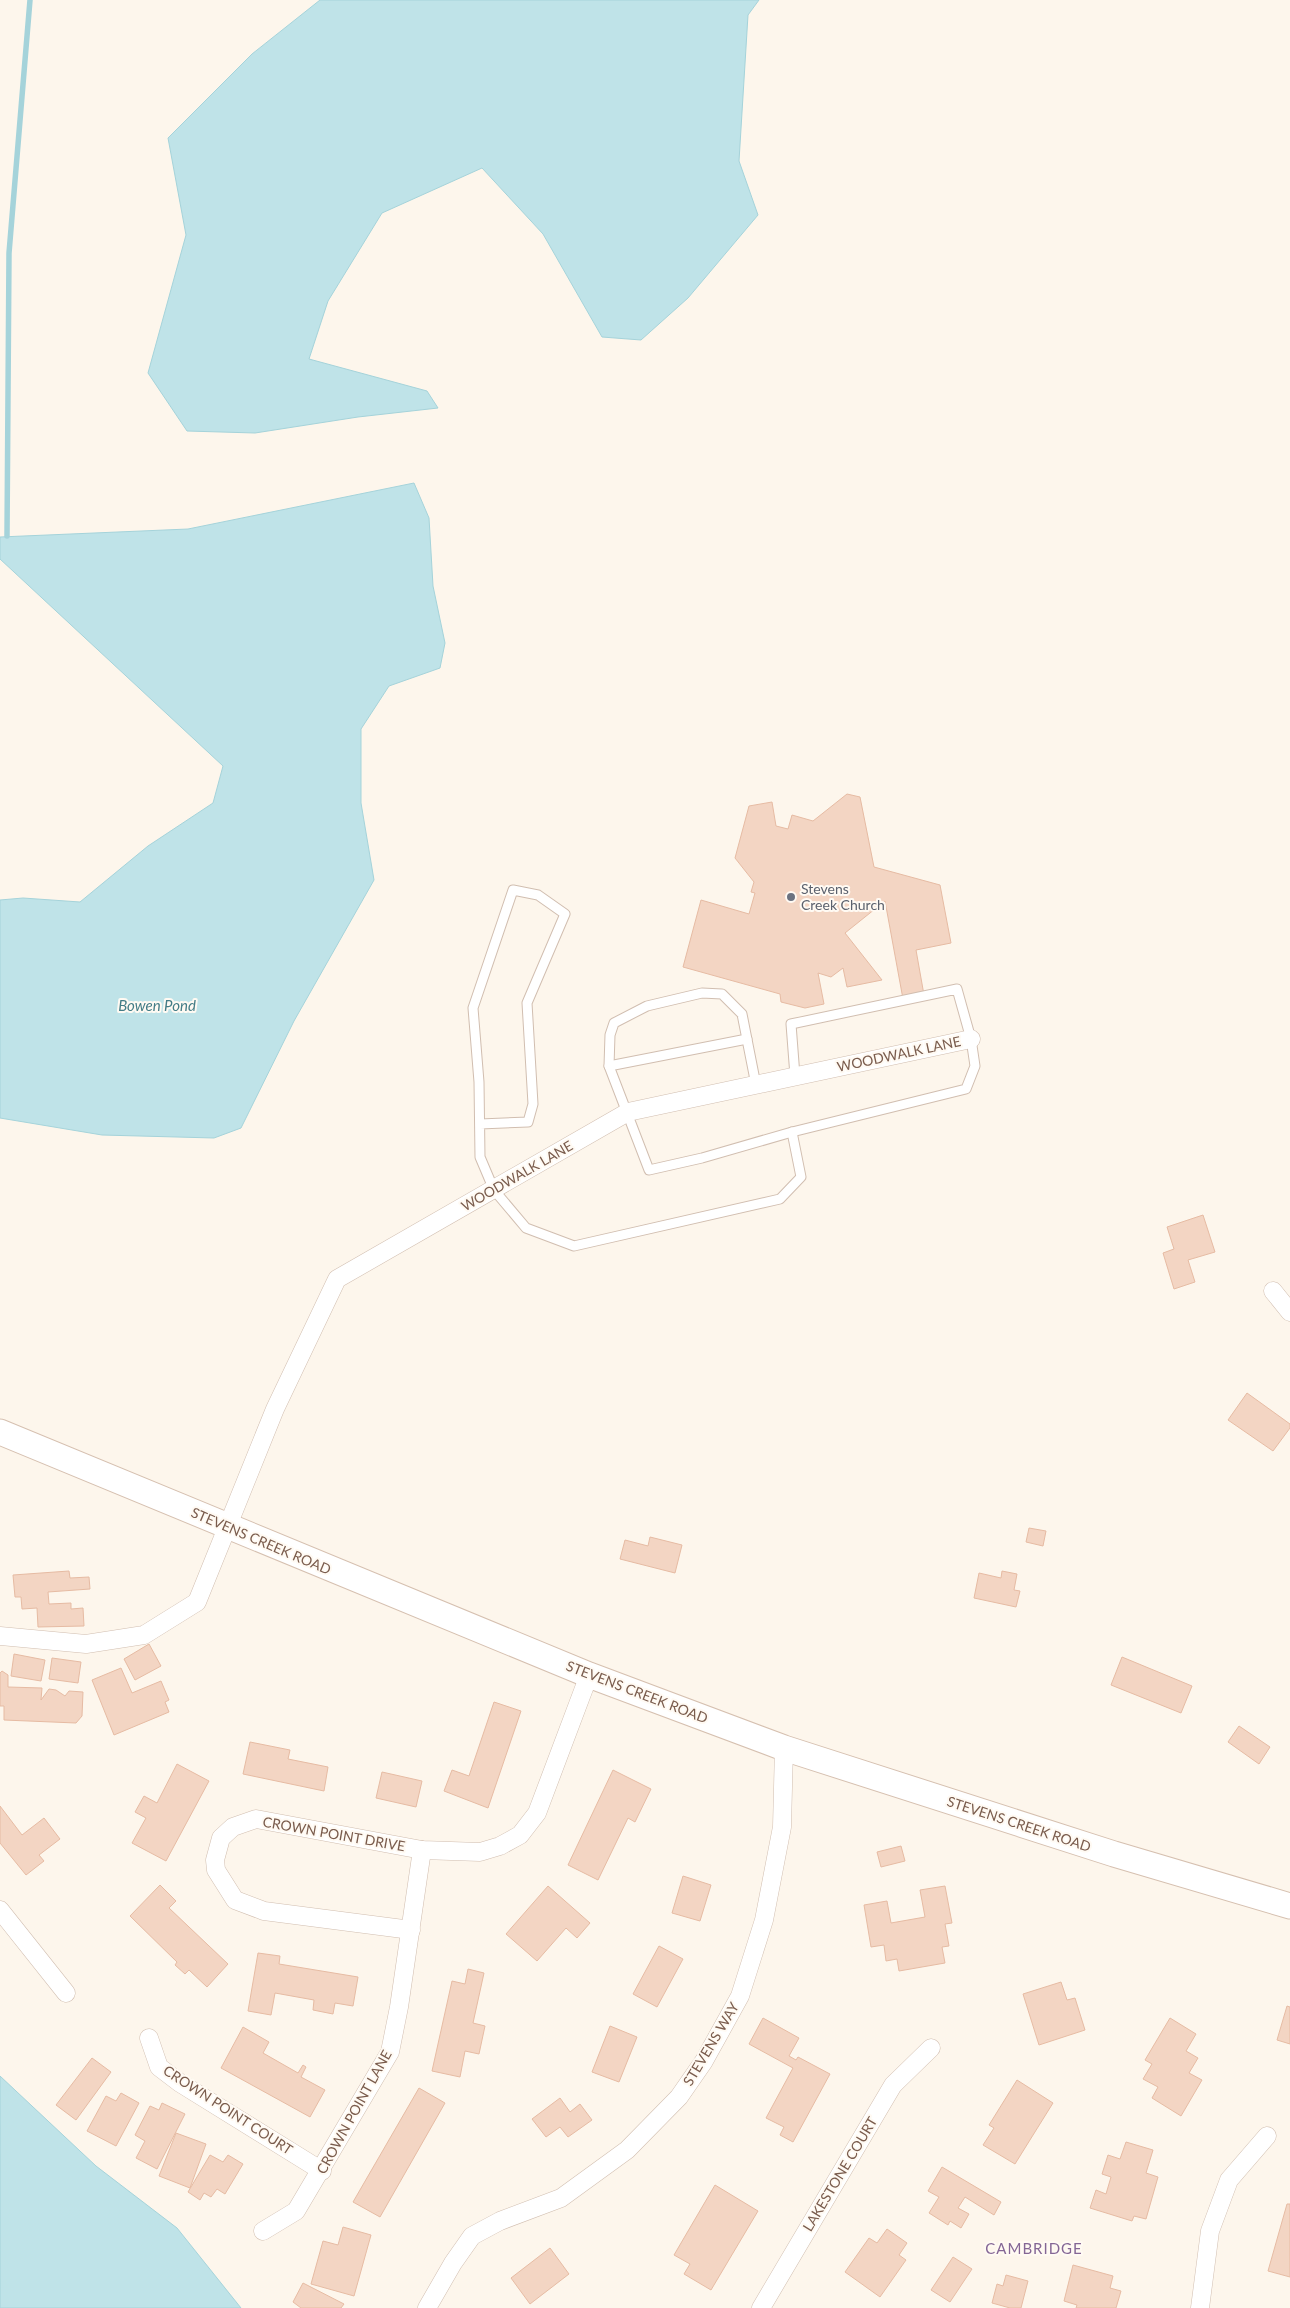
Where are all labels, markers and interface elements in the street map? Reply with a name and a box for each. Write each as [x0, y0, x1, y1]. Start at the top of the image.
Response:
place label: Stevens Creek Church [801, 880, 885, 913]
marker: Stevens Creek Church [785, 891, 797, 903]
water label: Bowen Pond [118, 996, 196, 1014]
street label: WOODWALK LANE [835, 1032, 962, 1075]
street label: WOODWALK LANE [458, 1137, 576, 1214]
street label: STEVENS CREEK ROAD [189, 1503, 334, 1578]
street label: STEVENS CREEK ROAD [564, 1657, 710, 1726]
street label: STEVENS CREEK ROAD [945, 1792, 1093, 1855]
street label: CROWN POINT DRIVE [261, 1813, 407, 1854]
street label: STEVENS WAY [679, 1999, 742, 2089]
street label: CROWN POINT LANE [312, 2047, 395, 2177]
street label: CROWN POINT COURT [160, 2061, 297, 2158]
street label: LAKESTONE COURT [799, 2113, 881, 2234]
district label: CAMBRIDGE [985, 2239, 1083, 2257]

